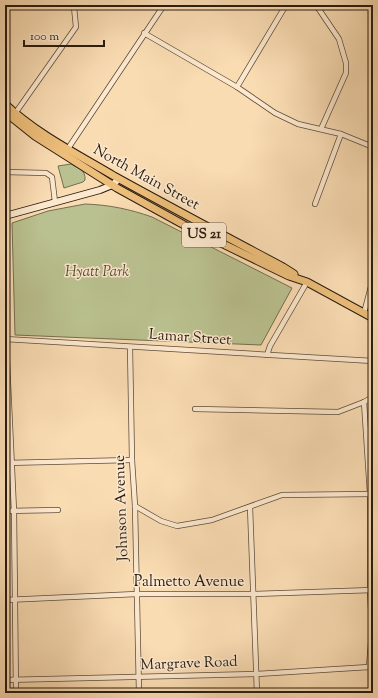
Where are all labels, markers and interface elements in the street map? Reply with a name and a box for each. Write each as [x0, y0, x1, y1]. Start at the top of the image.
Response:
scale bar [24, 22, 104, 48]
text: 100 m [30, 28, 59, 46]
street label: North Main Street [89, 140, 203, 216]
road number: US 21 [182, 223, 226, 247]
park label: Hyatt Park [65, 262, 129, 283]
street label: Lamar Street [148, 325, 232, 351]
street label: Johnson Avenue [110, 454, 134, 563]
street label: Palmetto Avenue [134, 572, 244, 593]
street label: Margrave Road [140, 652, 238, 676]

